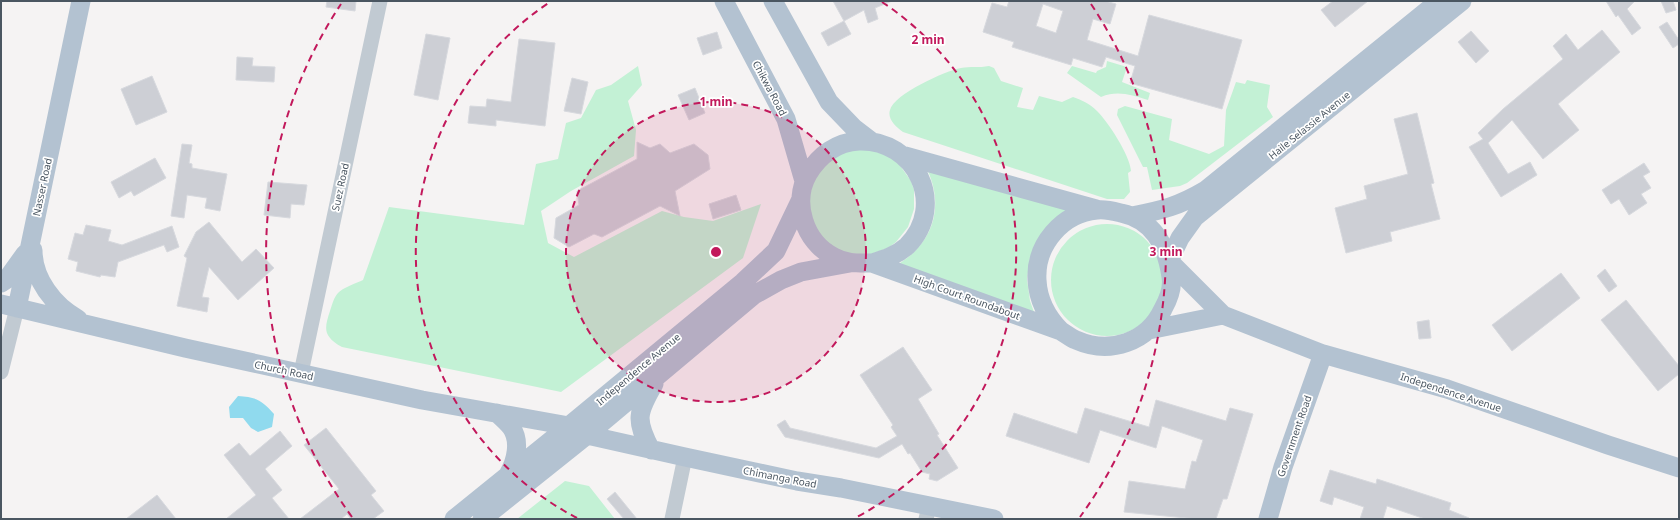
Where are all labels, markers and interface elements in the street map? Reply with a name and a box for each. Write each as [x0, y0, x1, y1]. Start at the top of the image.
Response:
text: 2 min [911, 31, 945, 48]
street label: Chikwa Road [750, 58, 790, 118]
street label: Haile Selassie Avenue [1265, 87, 1353, 162]
text: 1 min [699, 93, 733, 110]
street label: Nasser Road [29, 157, 55, 217]
street label: Suez Road [328, 162, 352, 212]
text: 3 min [1149, 243, 1183, 260]
centre of rings [709, 245, 723, 259]
street label: High Court Roundabout [912, 271, 1022, 323]
street label: Independence Avenue [593, 330, 683, 408]
street label: Church Road [253, 357, 315, 383]
street label: Independence Avenue [1399, 369, 1504, 415]
street label: Government Road [1273, 393, 1315, 479]
street label: Chimanga Road [742, 463, 818, 491]

